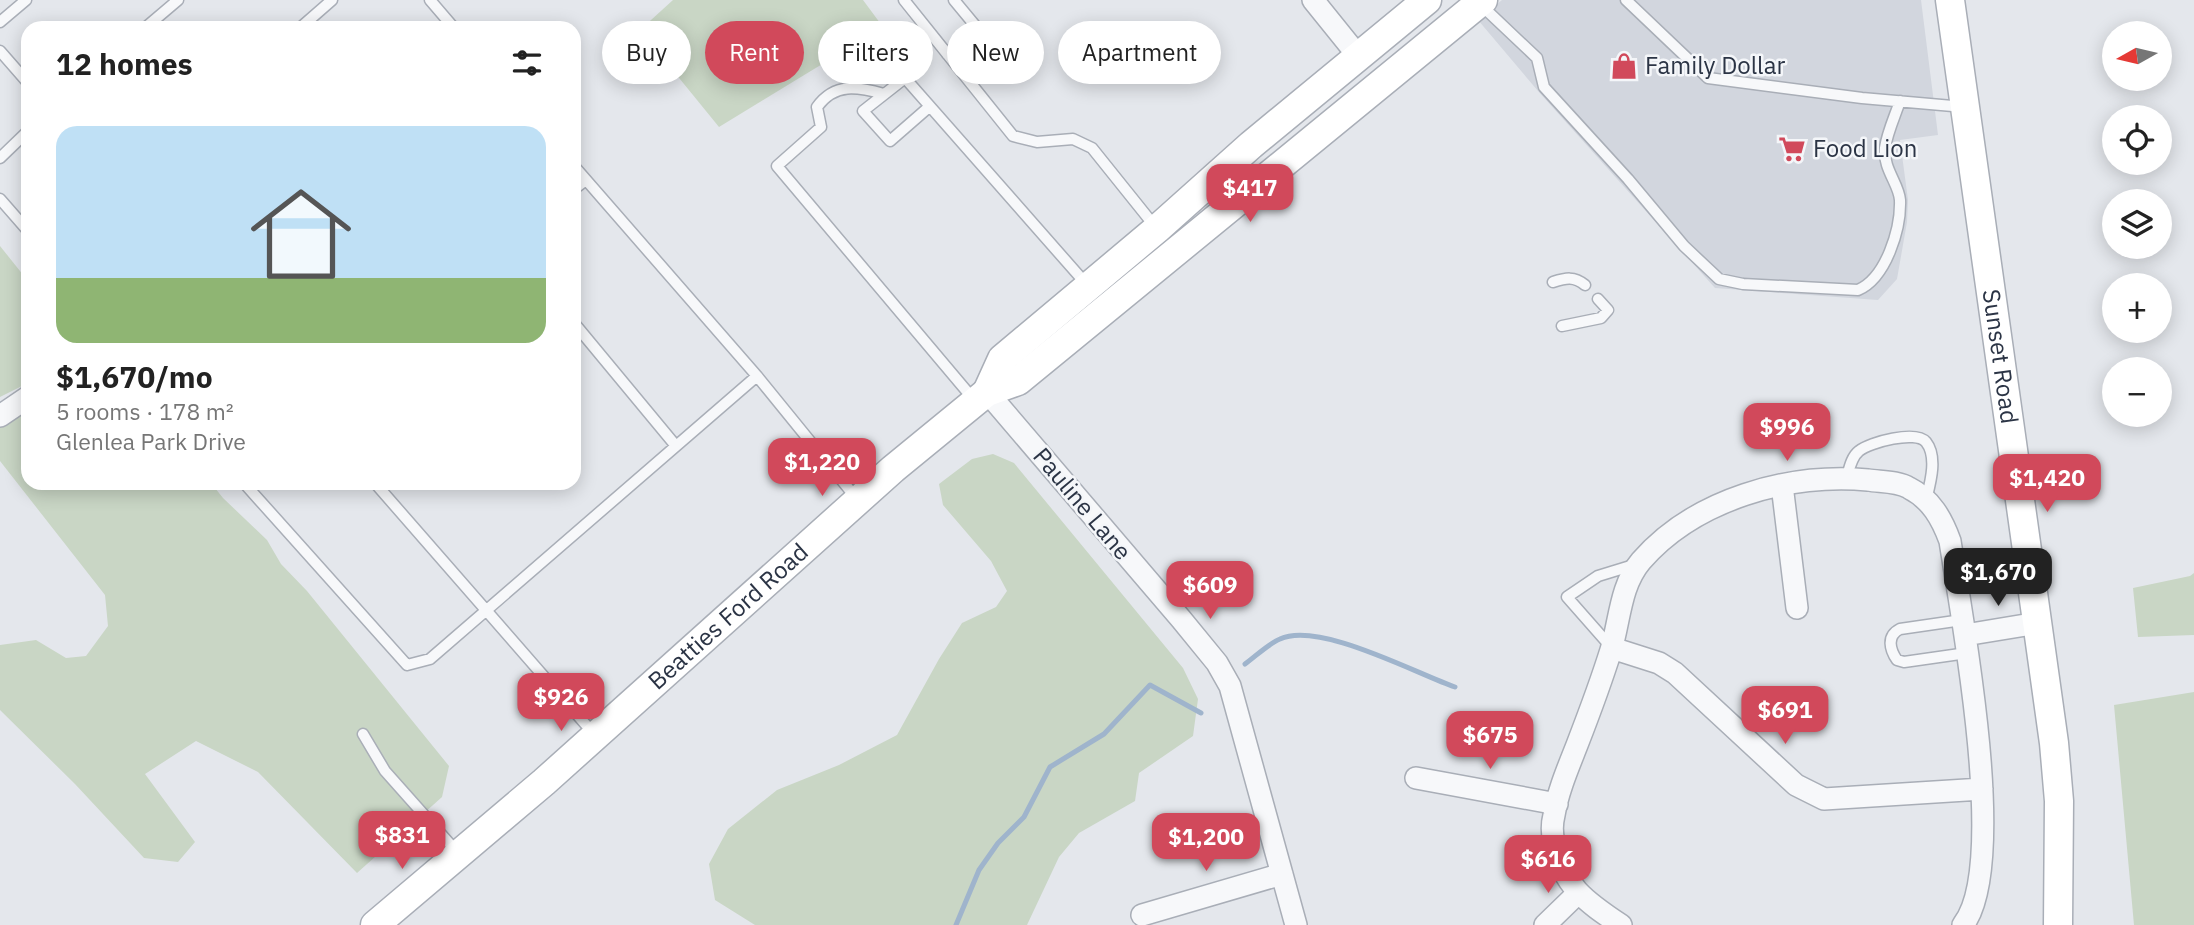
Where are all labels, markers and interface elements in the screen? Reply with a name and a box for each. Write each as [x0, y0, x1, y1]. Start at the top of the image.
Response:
chip: Buy [602, 21, 691, 84]
chip: Rent [705, 21, 804, 84]
chip: Filters [818, 21, 933, 84]
chip: New [947, 21, 1044, 84]
chip: Apartment [1058, 21, 1221, 84]
north arrow [2102, 21, 2172, 91]
map controls [2102, 21, 2172, 427]
text: 12 homes [56, 44, 193, 83]
icon: filters [508, 44, 546, 82]
place label: Family Dollar [1645, 49, 1785, 81]
shop icon: Family Dollar [1609, 51, 1639, 81]
button: locate [2102, 105, 2172, 175]
place label: Food Lion [1813, 132, 1917, 164]
supermarket icon: Food Lion [1777, 134, 1807, 164]
pin: $417 [1209, 164, 1291, 224]
icon: home [238, 171, 364, 297]
text: $417 [1222, 172, 1278, 202]
button: layers [2102, 189, 2172, 259]
button: + [2102, 273, 2172, 343]
street label: Sunset Road [1976, 287, 2026, 426]
text: $1,670/mo [56, 357, 213, 396]
button: − [2102, 357, 2172, 427]
text: 5 rooms · 178 m² [56, 396, 234, 426]
pin: $996 [1746, 404, 1828, 463]
text: $996 [1759, 411, 1815, 441]
text: Glenlea Park Drive [56, 426, 246, 456]
pin: $1,220 [765, 438, 879, 498]
street label: Pauline Lane [1026, 440, 1139, 566]
text: $1,220 [784, 446, 860, 476]
pin: $1,420 [1990, 454, 2104, 514]
text: $1,420 [2009, 462, 2085, 492]
street label: Beatties Ford Road [641, 536, 815, 696]
pin: $1,670 [1941, 548, 2055, 608]
text: $1,670 [1960, 556, 2036, 586]
pin: $609 [1169, 562, 1251, 621]
text: $609 [1182, 569, 1238, 599]
pin: $926 [520, 674, 602, 733]
text: $926 [533, 681, 589, 711]
pin: $691 [1744, 686, 1826, 746]
text: $691 [1757, 694, 1813, 724]
pin: $675 [1449, 712, 1531, 771]
text: $675 [1462, 719, 1518, 749]
pin: $831 [361, 812, 443, 871]
pin: $1,200 [1149, 814, 1263, 873]
text: $831 [374, 819, 430, 849]
text: $1,200 [1168, 821, 1244, 851]
pin: $616 [1507, 836, 1589, 895]
text: $616 [1520, 843, 1576, 873]

